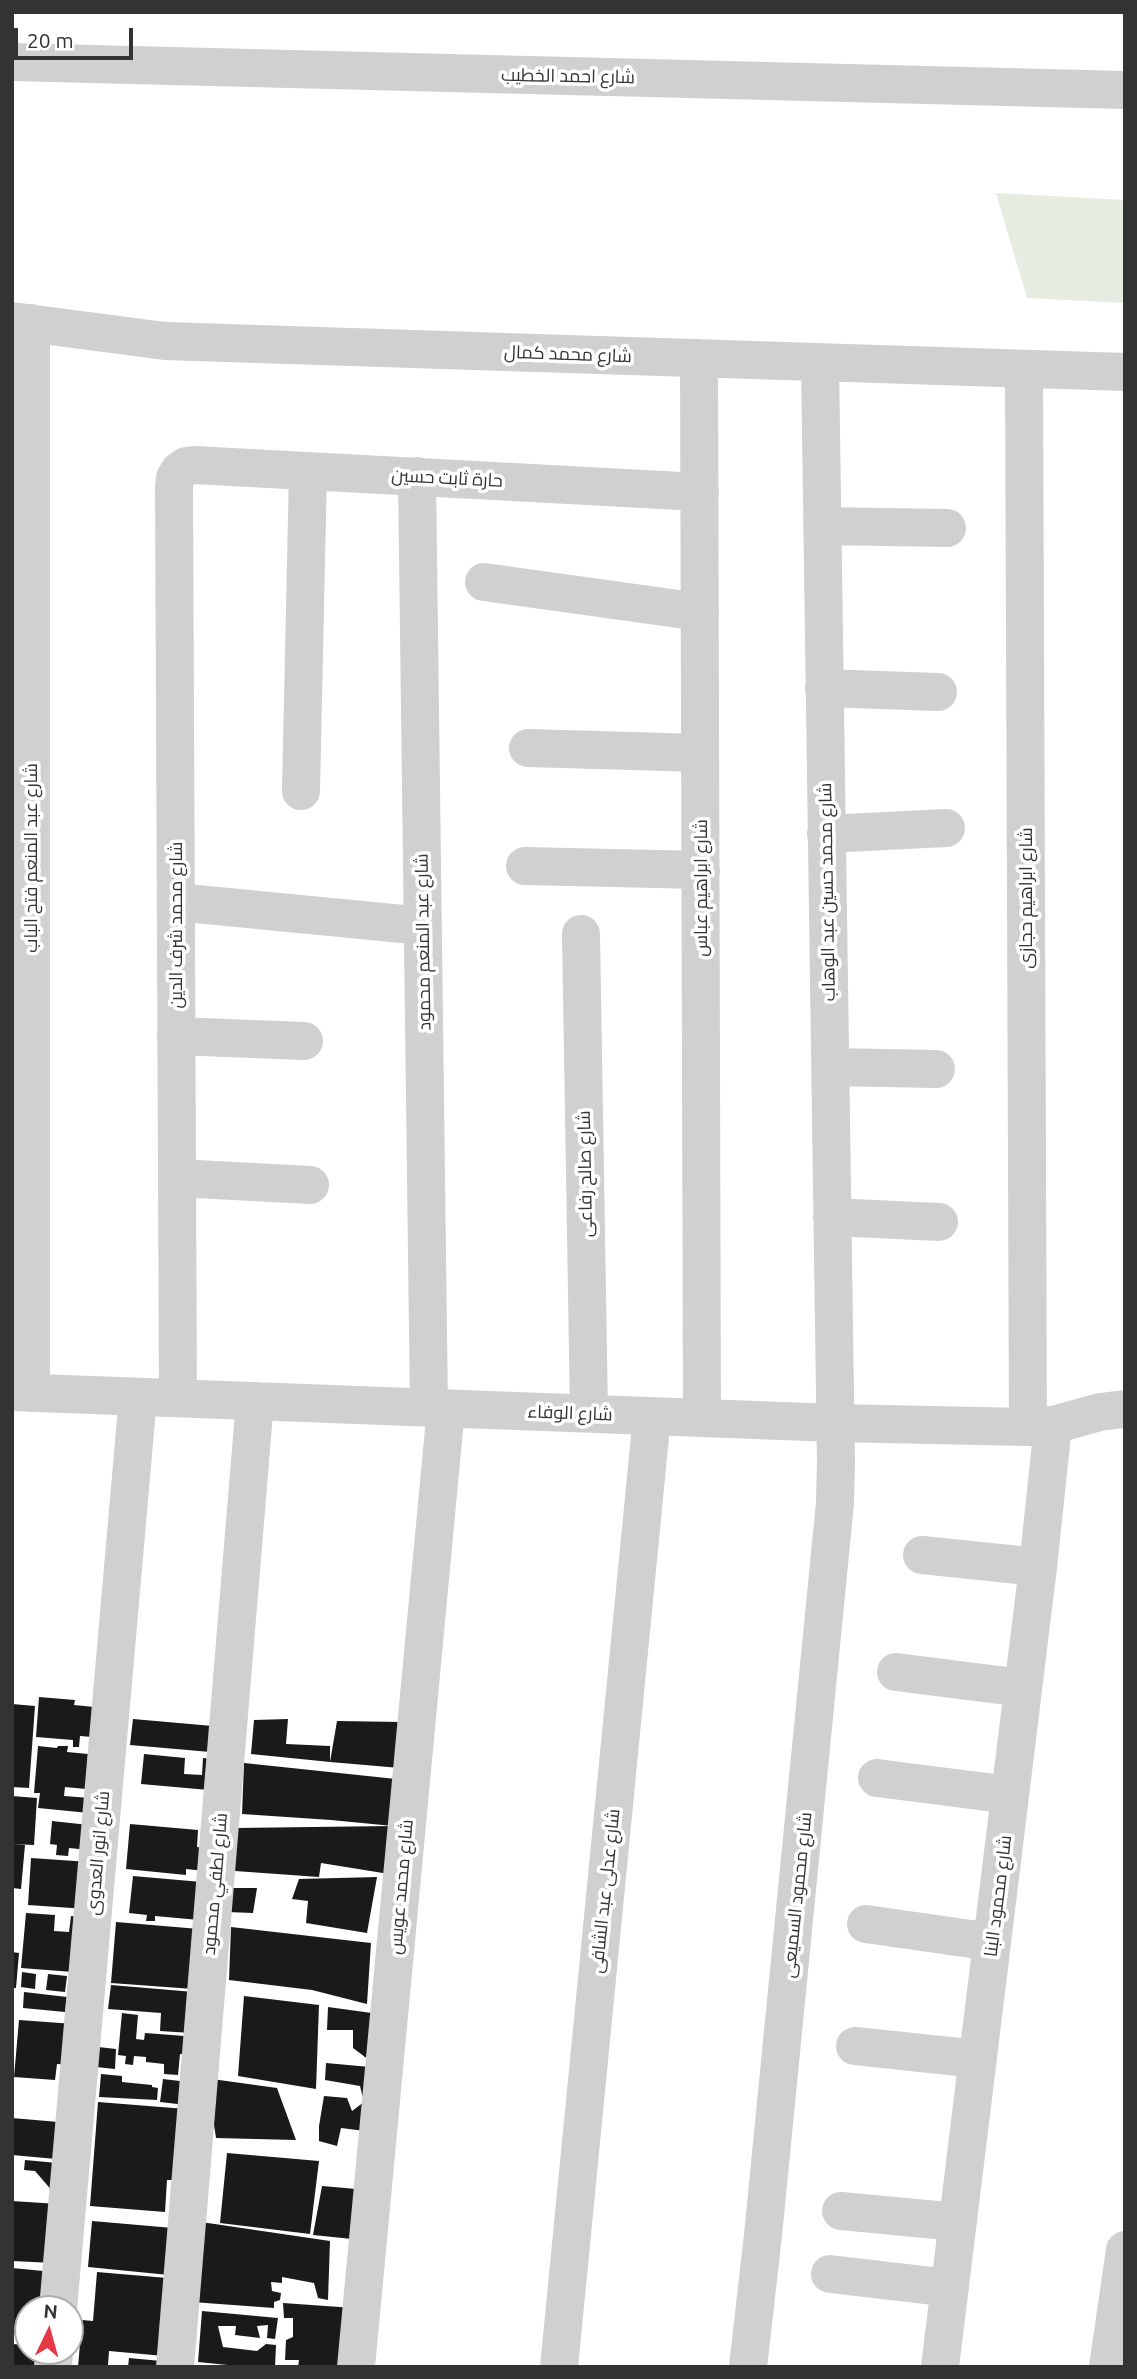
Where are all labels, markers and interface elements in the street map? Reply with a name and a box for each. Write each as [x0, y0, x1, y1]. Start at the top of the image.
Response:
scale bar [18, 14, 136, 58]
text: 20 m [27, 28, 74, 52]
street label: شارع احمد الخطيب [501, 64, 635, 88]
street label: شارع محمد كمال [504, 341, 632, 367]
street label: حارة ثابت حسين [391, 464, 503, 492]
street label: شارع عبد المنعم فتح الباب [20, 763, 42, 953]
street label: شارع محمد حسين عبد الوهاب [814, 783, 840, 1001]
street label: شارع ابراهيم عباس [690, 819, 712, 957]
street label: شارع ابراهيم حجازى [1015, 827, 1037, 969]
street label: شارع محمد شرف الدين [165, 842, 187, 1008]
street label: شارع عبد المنعم محمود [411, 853, 435, 1031]
street label: شارع صالح رفاعى [573, 1110, 597, 1238]
street label: شارع الوفاء [527, 1401, 613, 1425]
street label: شارع انور العدوى [82, 1790, 114, 1916]
street label: شارع عدلى عبد الشافى [586, 1808, 624, 1974]
street label: شارع محمود السميعى [778, 1811, 816, 1979]
street label: شارع لطفي محمود [198, 1812, 232, 1956]
street label: شارع محمد عويس [384, 1819, 418, 1955]
street label: شارع محمود البنا [980, 1834, 1016, 1958]
north arrow [14, 2295, 84, 2365]
text: N [43, 2299, 59, 2323]

